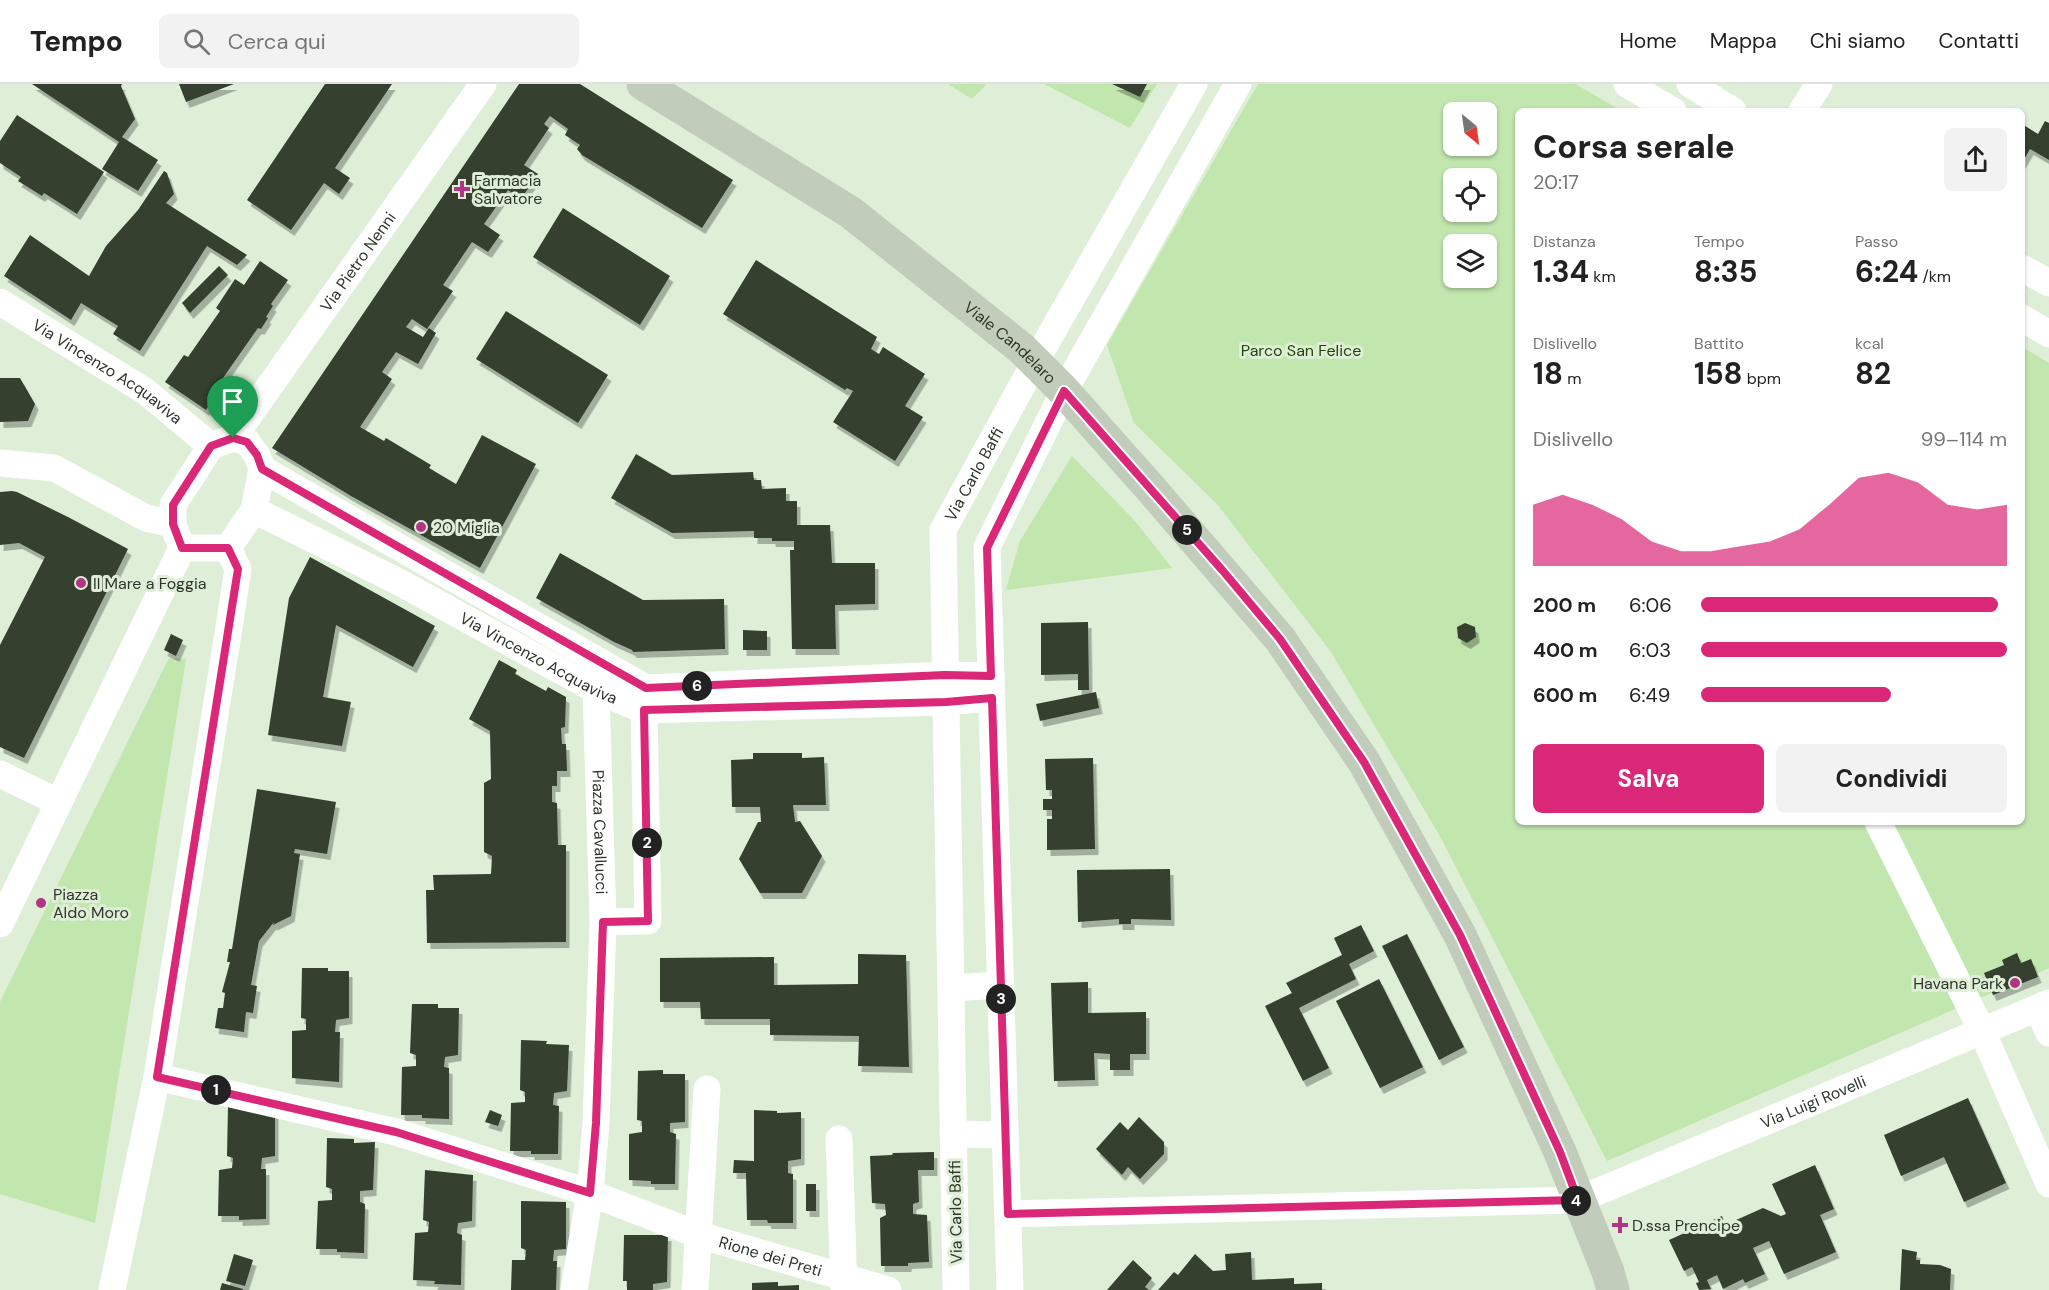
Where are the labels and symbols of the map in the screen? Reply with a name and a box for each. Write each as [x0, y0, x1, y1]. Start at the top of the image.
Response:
north arrow [1443, 102, 1497, 156]
place label: Farmacia Salvatore [474, 170, 542, 209]
marker: Farmacia Salvatore [455, 182, 469, 196]
street label: Via Pietro Nenni [316, 208, 400, 316]
street label: Viale Candelaro [959, 297, 1061, 388]
street label: Via Vincenzo Acquaviva [28, 314, 187, 429]
park label: Parco San Felice [1241, 340, 1361, 361]
pin [207, 376, 258, 438]
street label: Via Carlo Baffi [940, 424, 1008, 525]
pin: 5 [1172, 515, 1202, 545]
place label: 20 Miglia [433, 517, 500, 538]
marker: 20 Miglia [414, 520, 428, 534]
place label: Il Mare a Foggia [93, 573, 206, 594]
marker: Il Mare a Foggia [74, 576, 88, 590]
street label: Via Vincenzo Acquaviva [456, 607, 621, 709]
pin: 6 [682, 671, 712, 701]
street label: Piazza Cavallucci [587, 770, 612, 895]
pin: 2 [632, 828, 662, 858]
place label: Piazza Aldo Moro [53, 884, 129, 923]
marker: Piazza Aldo Moro [34, 896, 48, 910]
place label: Havana Park [1913, 973, 2003, 994]
marker: Havana Park [2008, 976, 2022, 990]
pin: 3 [986, 984, 1016, 1014]
street label: Via Luigi Rovelli [1757, 1071, 1869, 1133]
pin: 1 [201, 1075, 231, 1105]
street label: Via Carlo Baffi [944, 1160, 967, 1264]
pin: 4 [1561, 1186, 1591, 1216]
place label: D.ssa Prencipe [1632, 1215, 1740, 1236]
marker: D.ssa Prencipe [1613, 1218, 1627, 1232]
street label: Rione dei Preti [716, 1231, 825, 1281]

